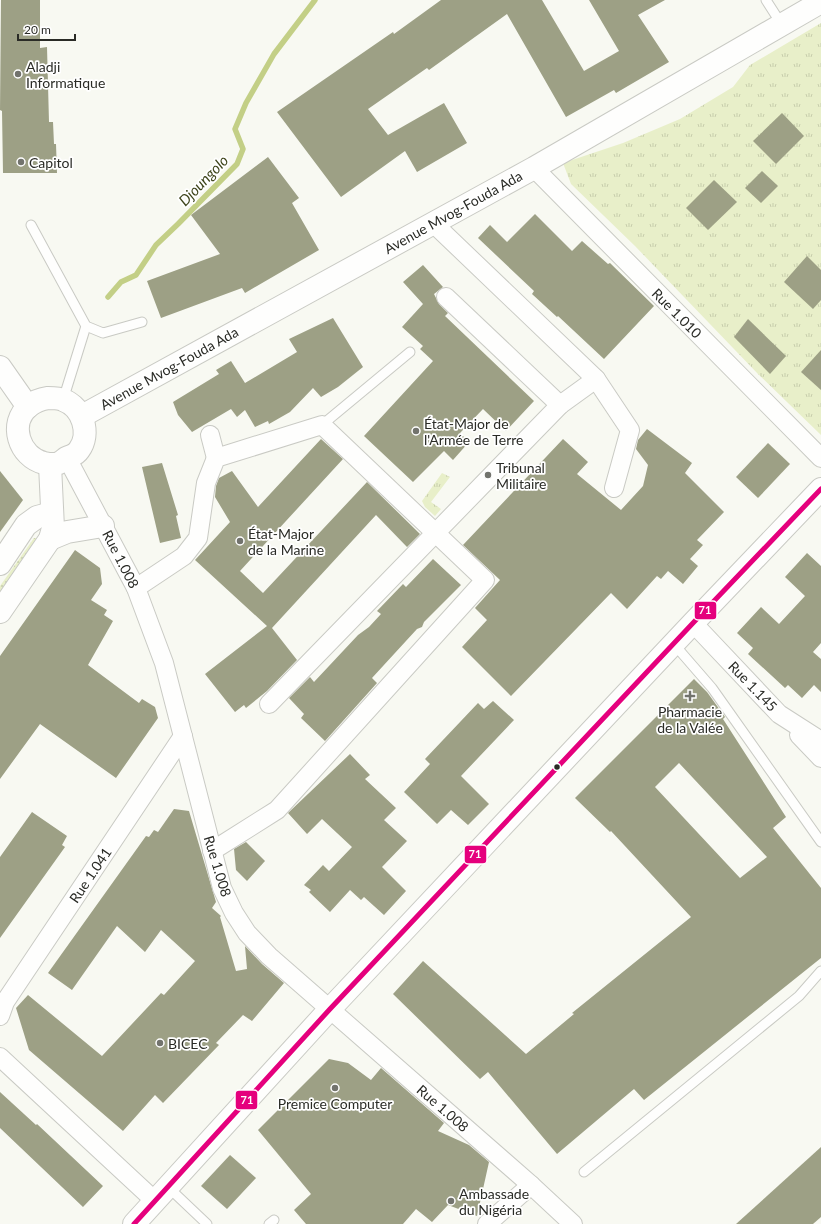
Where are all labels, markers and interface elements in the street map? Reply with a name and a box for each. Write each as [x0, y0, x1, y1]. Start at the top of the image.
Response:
scale bar [18, 16, 75, 42]
text: 20 m [24, 22, 51, 37]
place label: Aladji Informatique [26, 58, 105, 91]
marker: Aladji Informatique [13, 69, 23, 79]
water label: Djoungolo [174, 151, 232, 209]
place label: Capitol [29, 154, 73, 171]
marker: Capitol [16, 157, 26, 167]
street label: Avenue Mvog-Fouda Ada [381, 167, 525, 257]
street label: Rue 1.010 [649, 285, 705, 341]
street label: Avenue Mvog-Fouda Ada [97, 323, 241, 413]
place label: État-Major de l'Armée de Terre [424, 415, 523, 448]
marker: État-Major de l'Armée de Terre [411, 426, 421, 436]
place label: Tribunal Militaire [496, 459, 546, 492]
marker: Tribunal Militaire [483, 470, 493, 480]
place label: État-Major de la Marine [248, 525, 324, 558]
street label: Rue 1.008 [99, 527, 143, 591]
marker: État-Major de la Marine [235, 536, 245, 546]
line badge: 71 [694, 601, 717, 620]
text: 71 [699, 603, 711, 616]
street label: Rue 1.145 [725, 657, 781, 715]
marker: Pharmacie de la Valée [685, 691, 695, 701]
place label: Pharmacie de la Valée [657, 703, 723, 736]
unlabelled marker [552, 762, 562, 772]
street label: Rue 1.008 [201, 833, 235, 899]
street label: Rue 1.041 [65, 844, 115, 906]
line badge: 71 [464, 845, 487, 864]
text: 71 [469, 847, 481, 860]
place label: BICEC [168, 1035, 208, 1052]
marker: BICEC [155, 1038, 165, 1048]
street label: Rue 1.008 [414, 1081, 472, 1135]
marker: Premice Computer [330, 1083, 340, 1093]
line badge: 71 [235, 1090, 258, 1110]
text: 71 [241, 1093, 253, 1106]
place label: Premice Computer [278, 1095, 392, 1112]
place label: Ambassade du Nigéria [459, 1185, 529, 1218]
marker: Ambassade du Nigéria [446, 1196, 456, 1206]

